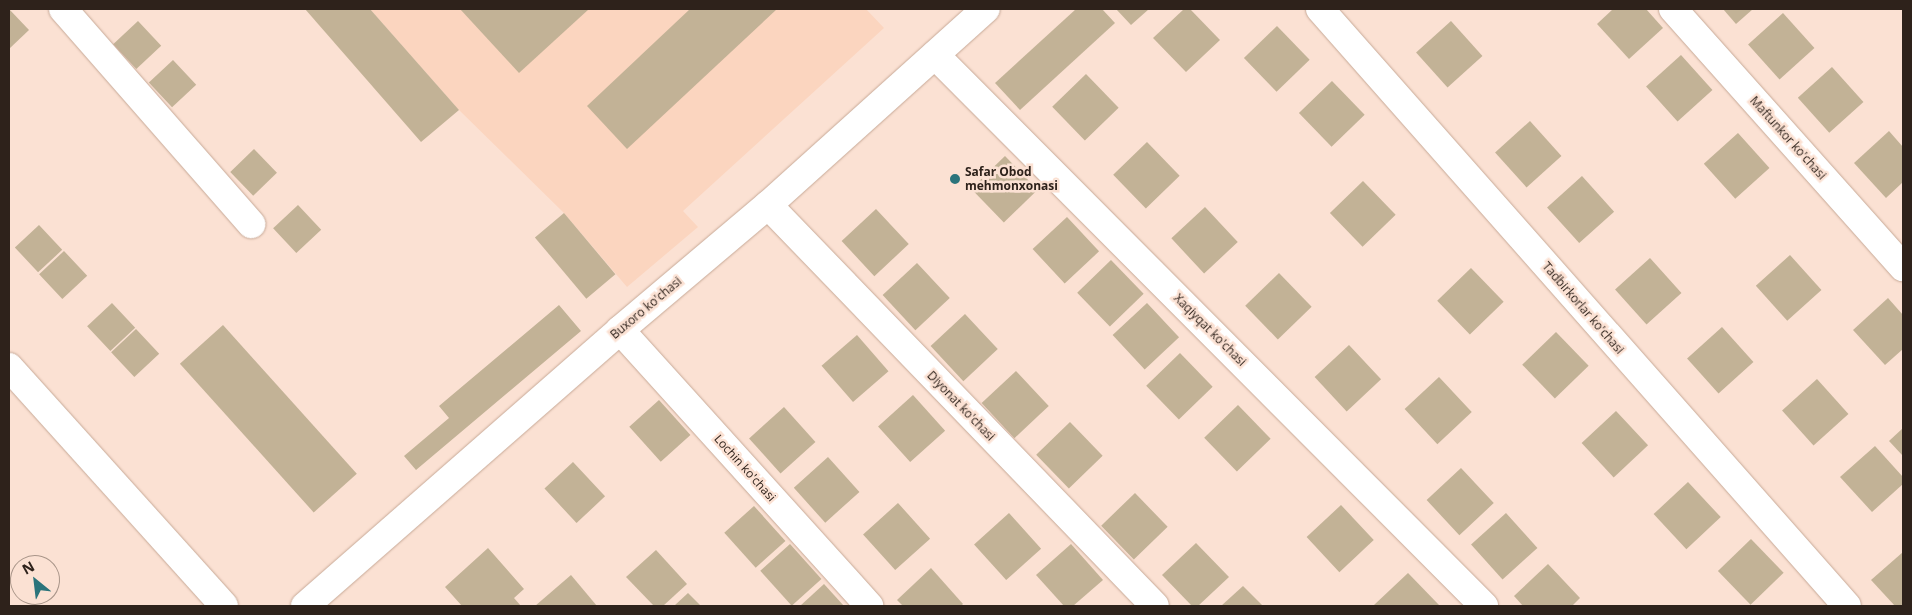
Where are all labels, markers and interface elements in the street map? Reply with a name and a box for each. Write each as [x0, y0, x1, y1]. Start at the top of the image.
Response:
street label: Maftunkor ko'chasi [1747, 94, 1829, 182]
place label: Safar Obod mehmonxonasi [965, 165, 1058, 193]
marker: Safar Obod mehmonxonasi [949, 173, 961, 185]
street label: Tadbirkorlar ko'chasi [1539, 259, 1627, 357]
street label: Buxoro ko'chasi [607, 274, 685, 342]
street label: Xaqiyqat ko'chasi [1171, 291, 1249, 369]
street label: Diyonat ko'chasi [924, 368, 998, 444]
street label: Lochin ko'chasi [711, 432, 779, 504]
north arrow [10, 555, 60, 605]
text: N [18, 556, 38, 578]

